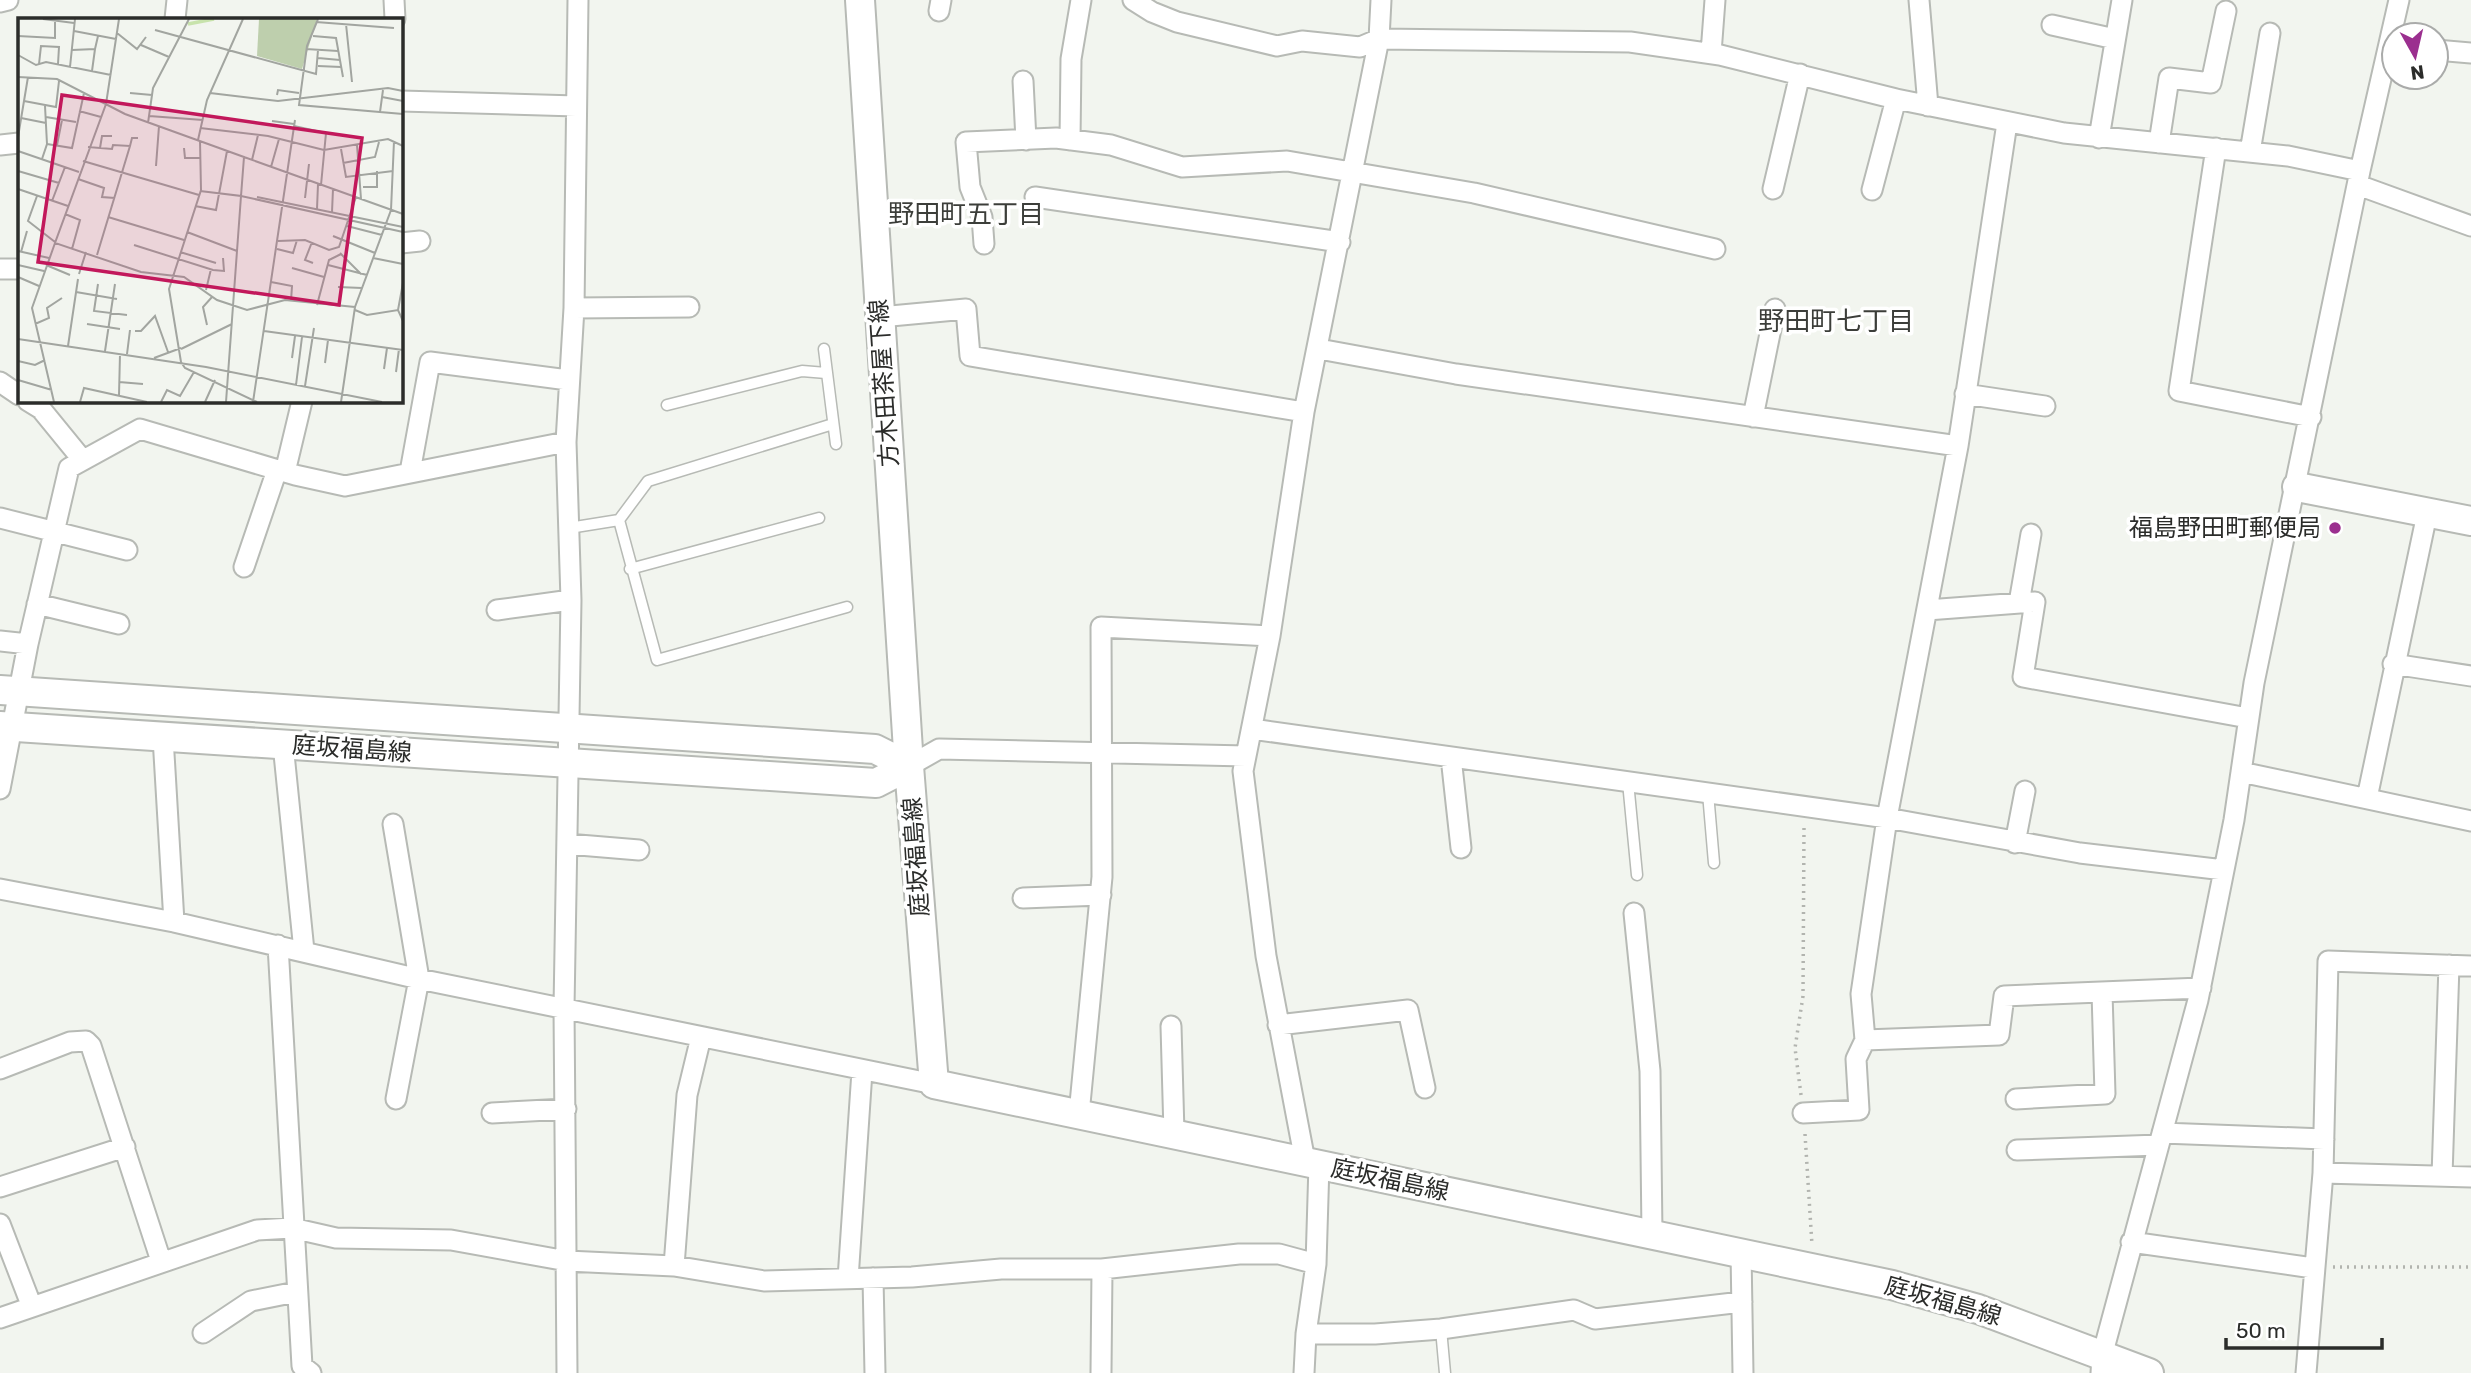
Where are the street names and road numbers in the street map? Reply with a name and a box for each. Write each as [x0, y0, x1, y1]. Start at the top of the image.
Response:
street label: 方木田茶屋下線 [864, 298, 904, 468]
street label: 庭坂福島線 [291, 731, 413, 767]
street label: 庭坂福島線 [898, 796, 934, 918]
street label: 庭坂福島線 [1328, 1154, 1452, 1206]
street label: 庭坂福島線 [1881, 1271, 2005, 1331]

